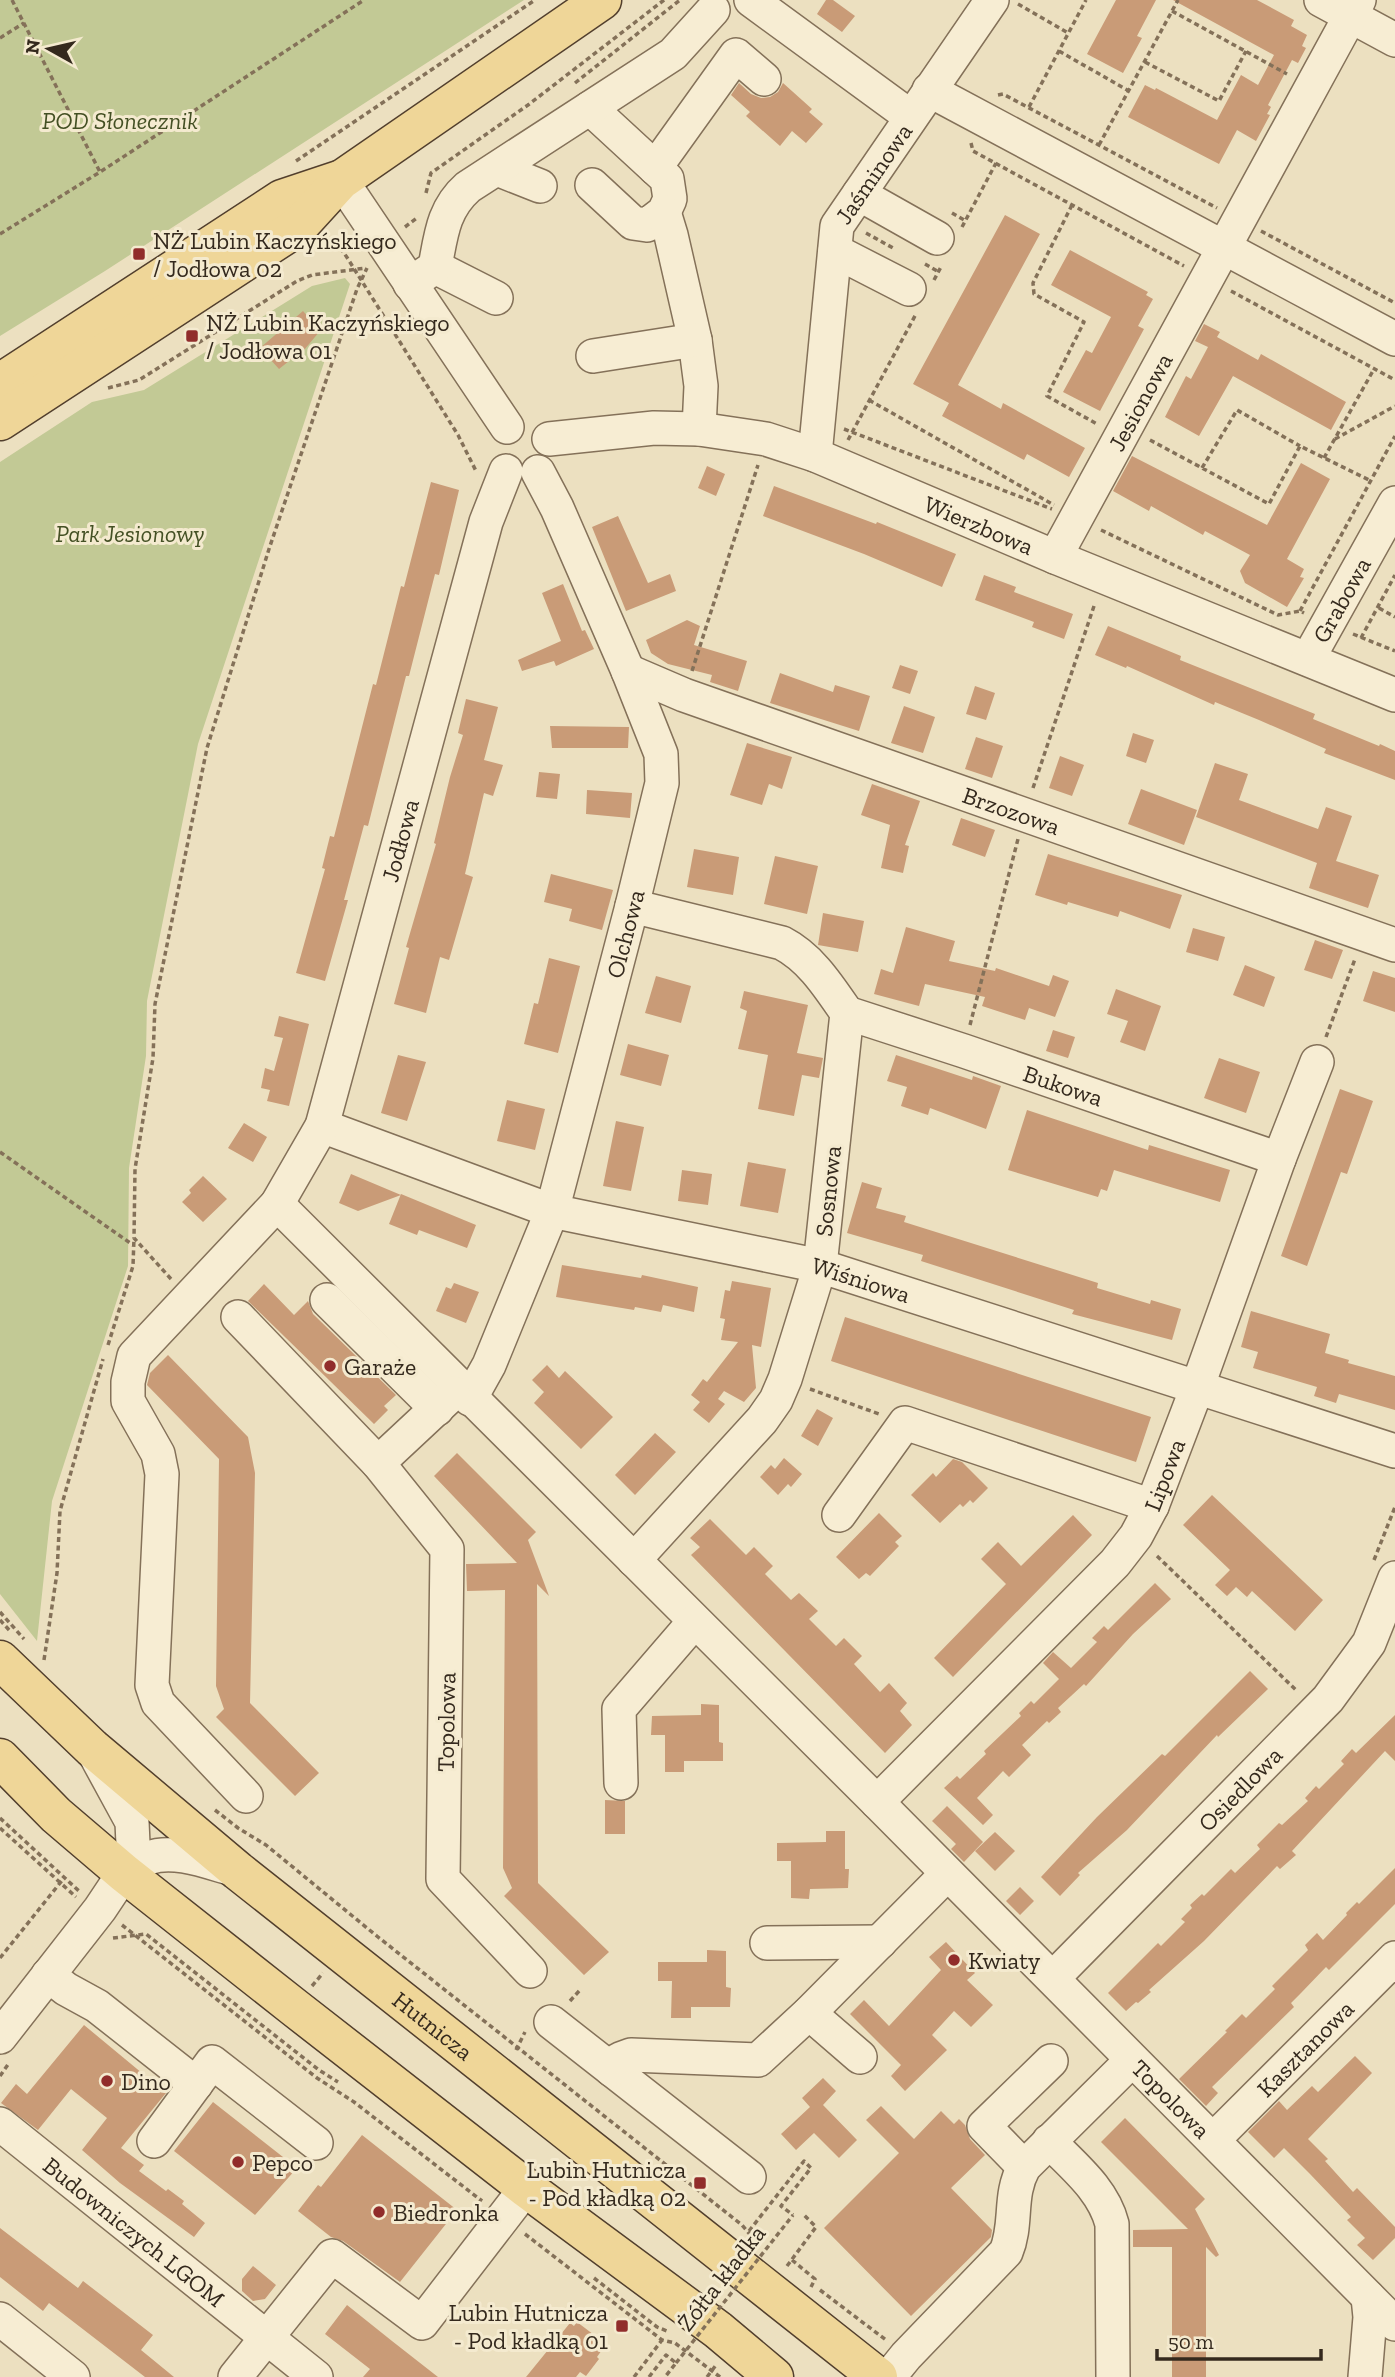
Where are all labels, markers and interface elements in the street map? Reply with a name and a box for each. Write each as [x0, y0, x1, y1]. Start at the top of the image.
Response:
north arrow [14, 14, 84, 84]
text: N [20, 38, 45, 55]
park label: POD Słonecznik [42, 106, 198, 135]
street label: Jaśminowa [828, 117, 918, 229]
place label: NŻ Lubin Kaczyńskiego / Jodłowa 02 [153, 226, 397, 283]
marker: NŻ Lubin Kaczyńskiego / Jodłowa 02 [131, 246, 147, 262]
place label: NŻ Lubin Kaczyńskiego / Jodłowa 01 [206, 308, 450, 365]
marker: NŻ Lubin Kaczyńskiego / Jodłowa 01 [184, 328, 200, 344]
street label: Jesionowa [1101, 347, 1178, 456]
street label: Wierzbowa [920, 489, 1038, 561]
park label: Park Jesionowy [55, 519, 205, 548]
street label: Grabowa [1306, 552, 1377, 647]
street label: Brzozowa [959, 780, 1064, 841]
street label: Jodłowa [375, 795, 425, 885]
street label: Olchowa [599, 886, 650, 981]
street label: Bukowa [1020, 1058, 1107, 1112]
street label: Sosnowa [809, 1144, 847, 1238]
street label: Wiśniowa [808, 1250, 914, 1309]
place label: Garaże [344, 1352, 416, 1381]
marker: Garaże [322, 1358, 338, 1374]
street label: Lipowa [1137, 1434, 1191, 1515]
street label: Topolowa [431, 1672, 461, 1772]
street label: Osiedlowa [1192, 1740, 1288, 1837]
place label: Kwiaty [968, 1946, 1041, 1975]
marker: Kwiaty [946, 1952, 962, 1968]
street label: Hutnicza [387, 1985, 479, 2066]
street label: Kasztanowa [1250, 1993, 1360, 2103]
street label: Topolowa [1126, 2053, 1217, 2144]
place label: Dino [121, 2067, 171, 2096]
marker: Dino [99, 2073, 115, 2089]
place label: Pepco [252, 2148, 313, 2177]
street label: Budowniczych LGOM [38, 2150, 231, 2313]
marker: Pepco [230, 2154, 246, 2170]
place label: Lubin Hutnicza - Pod kładką 02 [527, 2155, 686, 2212]
marker: Lubin Hutnicza - Pod kładką 02 [692, 2175, 708, 2191]
place label: Biedronka [393, 2198, 499, 2227]
marker: Biedronka [371, 2204, 387, 2220]
street label: Żółta kładka [671, 2219, 772, 2337]
place label: Lubin Hutnicza - Pod kładką 01 [449, 2298, 608, 2355]
marker: Lubin Hutnicza - Pod kładką 01 [614, 2318, 630, 2334]
scale bar [1157, 2318, 1322, 2362]
text: 50 m [1168, 2329, 1214, 2354]

